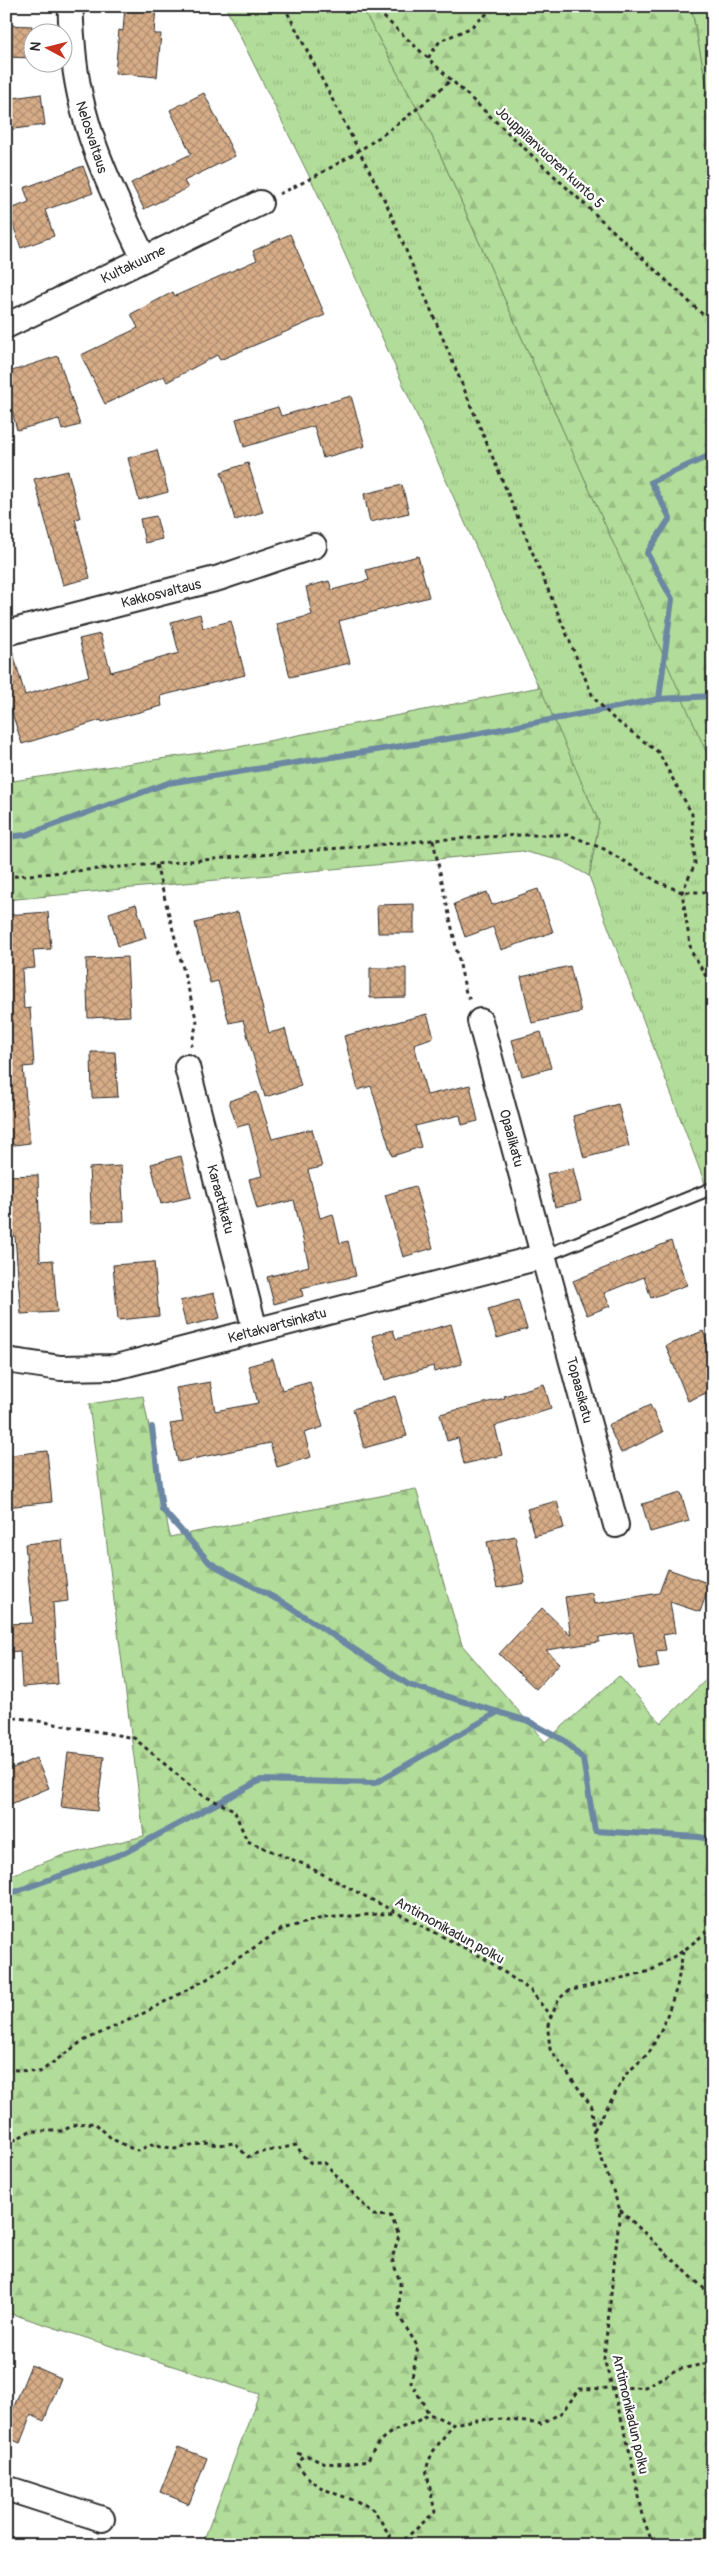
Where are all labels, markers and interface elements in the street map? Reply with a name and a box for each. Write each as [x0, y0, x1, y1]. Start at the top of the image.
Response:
north arrow [22, 22, 72, 72]
text: N [27, 41, 45, 52]
street label: Nelosvaltaus [72, 99, 111, 176]
street label: Jouppilanvuoren kunto 5 [492, 103, 607, 212]
street label: Kultakuume [98, 241, 168, 287]
street label: Kakkosvaltaus [119, 575, 204, 612]
street label: Opaalikatu [496, 1107, 527, 1169]
street label: Karaattikatu [203, 1163, 238, 1236]
street label: Keltakvartsinkatu [226, 1304, 328, 1347]
street label: Topaasikatu [563, 1355, 597, 1425]
street label: Antimonikadun polku [392, 1893, 507, 1968]
street label: Antimonikadun polku [608, 2353, 653, 2476]

